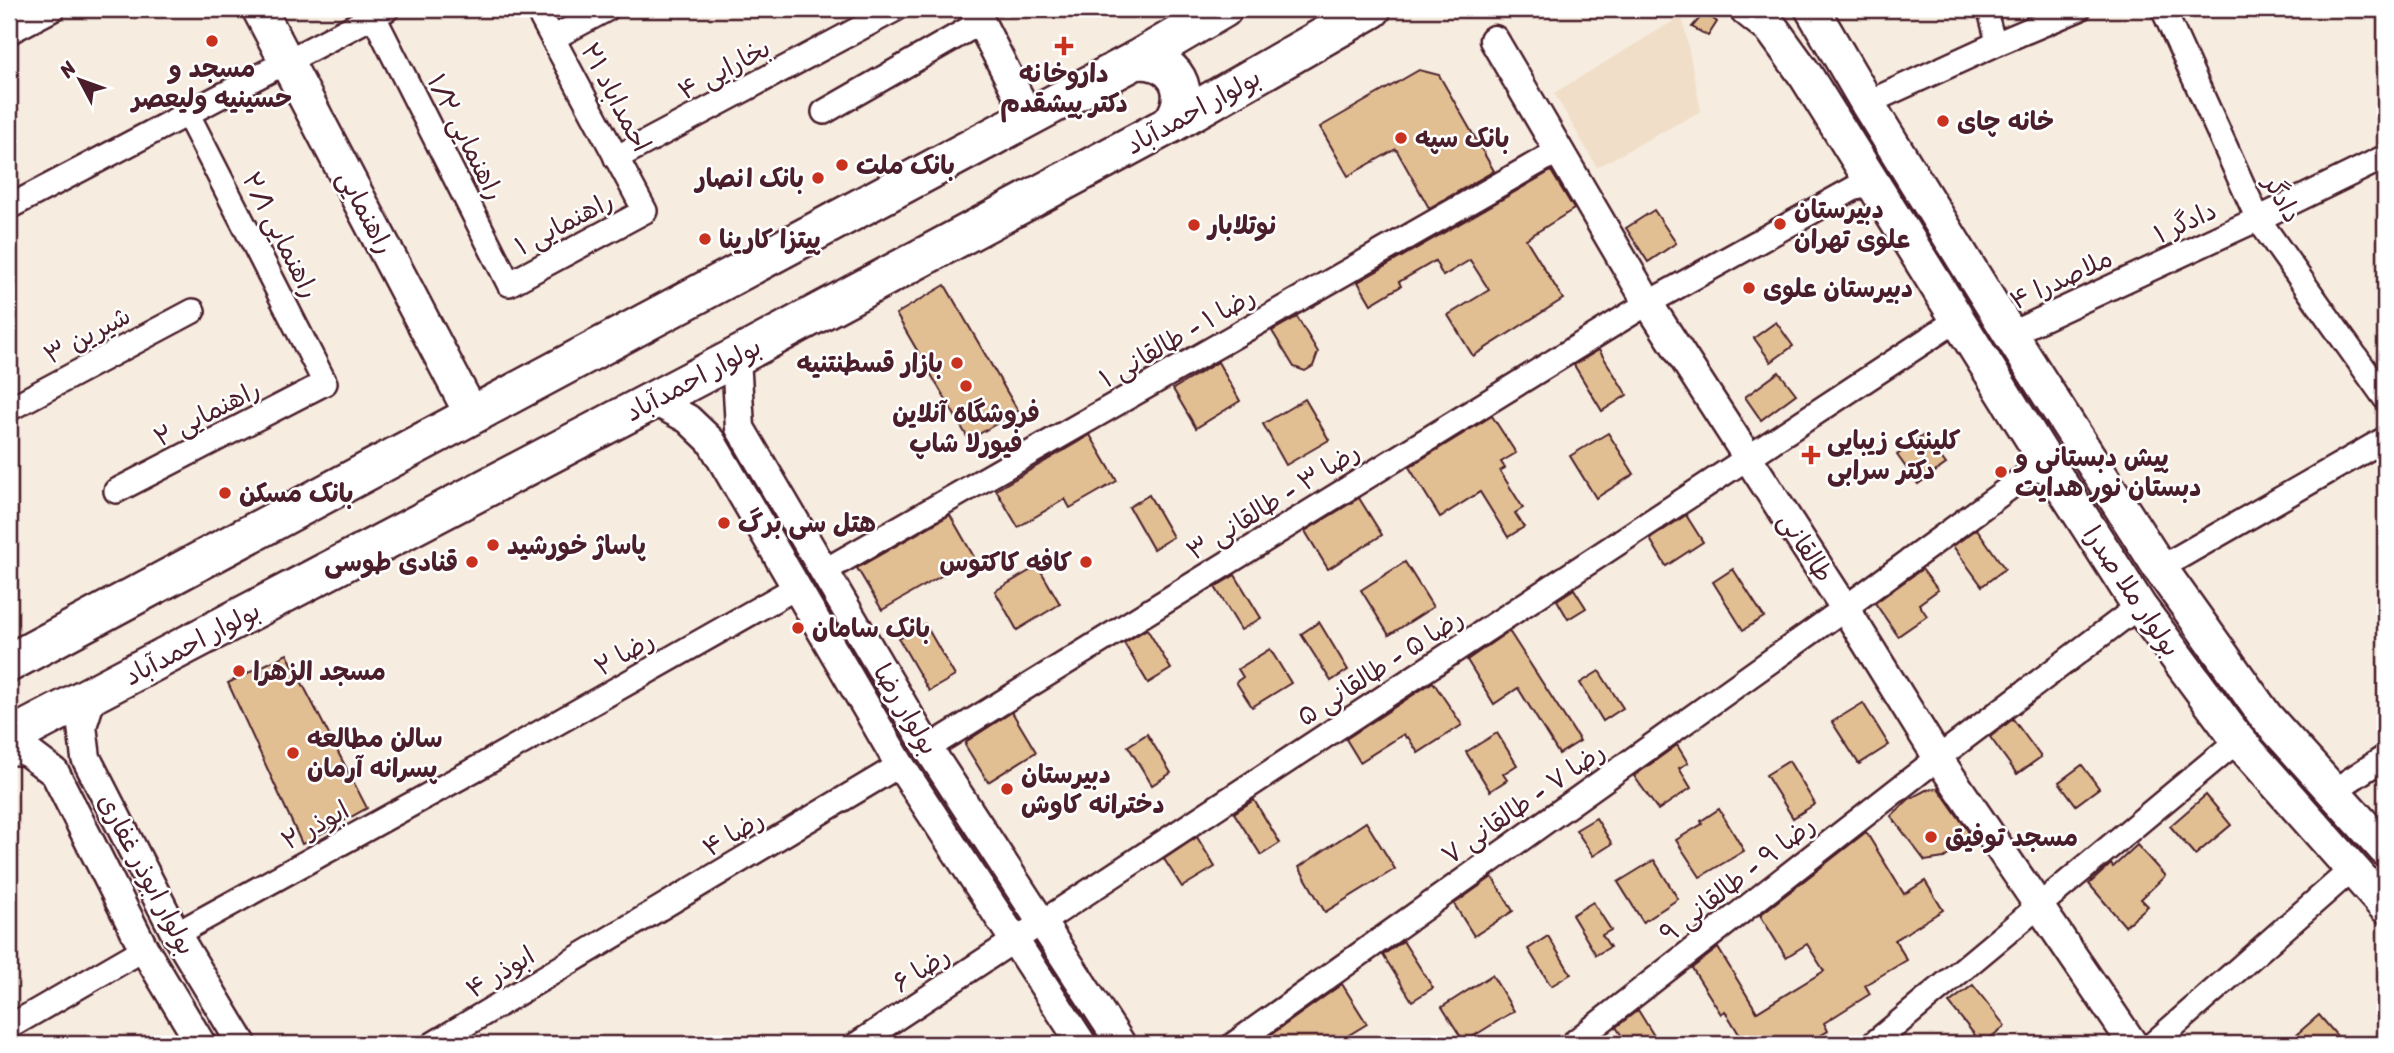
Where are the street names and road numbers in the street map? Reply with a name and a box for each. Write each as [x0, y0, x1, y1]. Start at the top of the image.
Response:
street label: بخارایی ۴ [669, 25, 779, 113]
street label: احمداباد ۲۱ [568, 34, 664, 160]
street label: بولوار احمدآباد [1117, 55, 1269, 167]
street label: راهنمایی ۱/۲ [414, 65, 518, 209]
street label: راهنمایی [324, 161, 408, 263]
street label: راهنمایی ۲/۱ [229, 163, 333, 307]
street label: دادگر [2250, 165, 2315, 232]
street label: راهنمایی ۱ [506, 178, 622, 268]
street label: دادگر ۱ [2146, 187, 2224, 257]
street label: ملاصدرا ۴ [2002, 235, 2120, 323]
street label: رضا ۱ - طالقانی ۱ [1090, 273, 1264, 401]
street label: شیرین ۳ [35, 293, 139, 377]
street label: بولوار احمدآباد [616, 324, 770, 434]
street label: راهنمایی ۲ [145, 366, 269, 460]
street label: رضا ۳ - طالقانی ۳ [1177, 429, 1369, 573]
street label: طالقانی [1766, 502, 1846, 592]
street label: بولوار ملا صدرا [2071, 516, 2193, 666]
street label: بولوار احمدآباد [115, 588, 269, 698]
street label: رضا ۵ - طالقانی ۵ [1287, 596, 1473, 738]
street label: رضا ۲ [585, 617, 663, 689]
street label: بولوار رضا [860, 654, 952, 764]
street label: رضا ۷ - طالقانی ۷ [1431, 729, 1615, 877]
street label: بولوار ابوذر غفاری [85, 785, 209, 963]
street label: ابوذر ۲ [272, 787, 358, 863]
street label: رضا ۴ [693, 796, 773, 870]
street label: رضا ۹ - طالقانی ۹ [1649, 803, 1825, 955]
street label: ابوذر ۴ [456, 933, 544, 1011]
street label: رضا ۶ [883, 933, 959, 1005]

